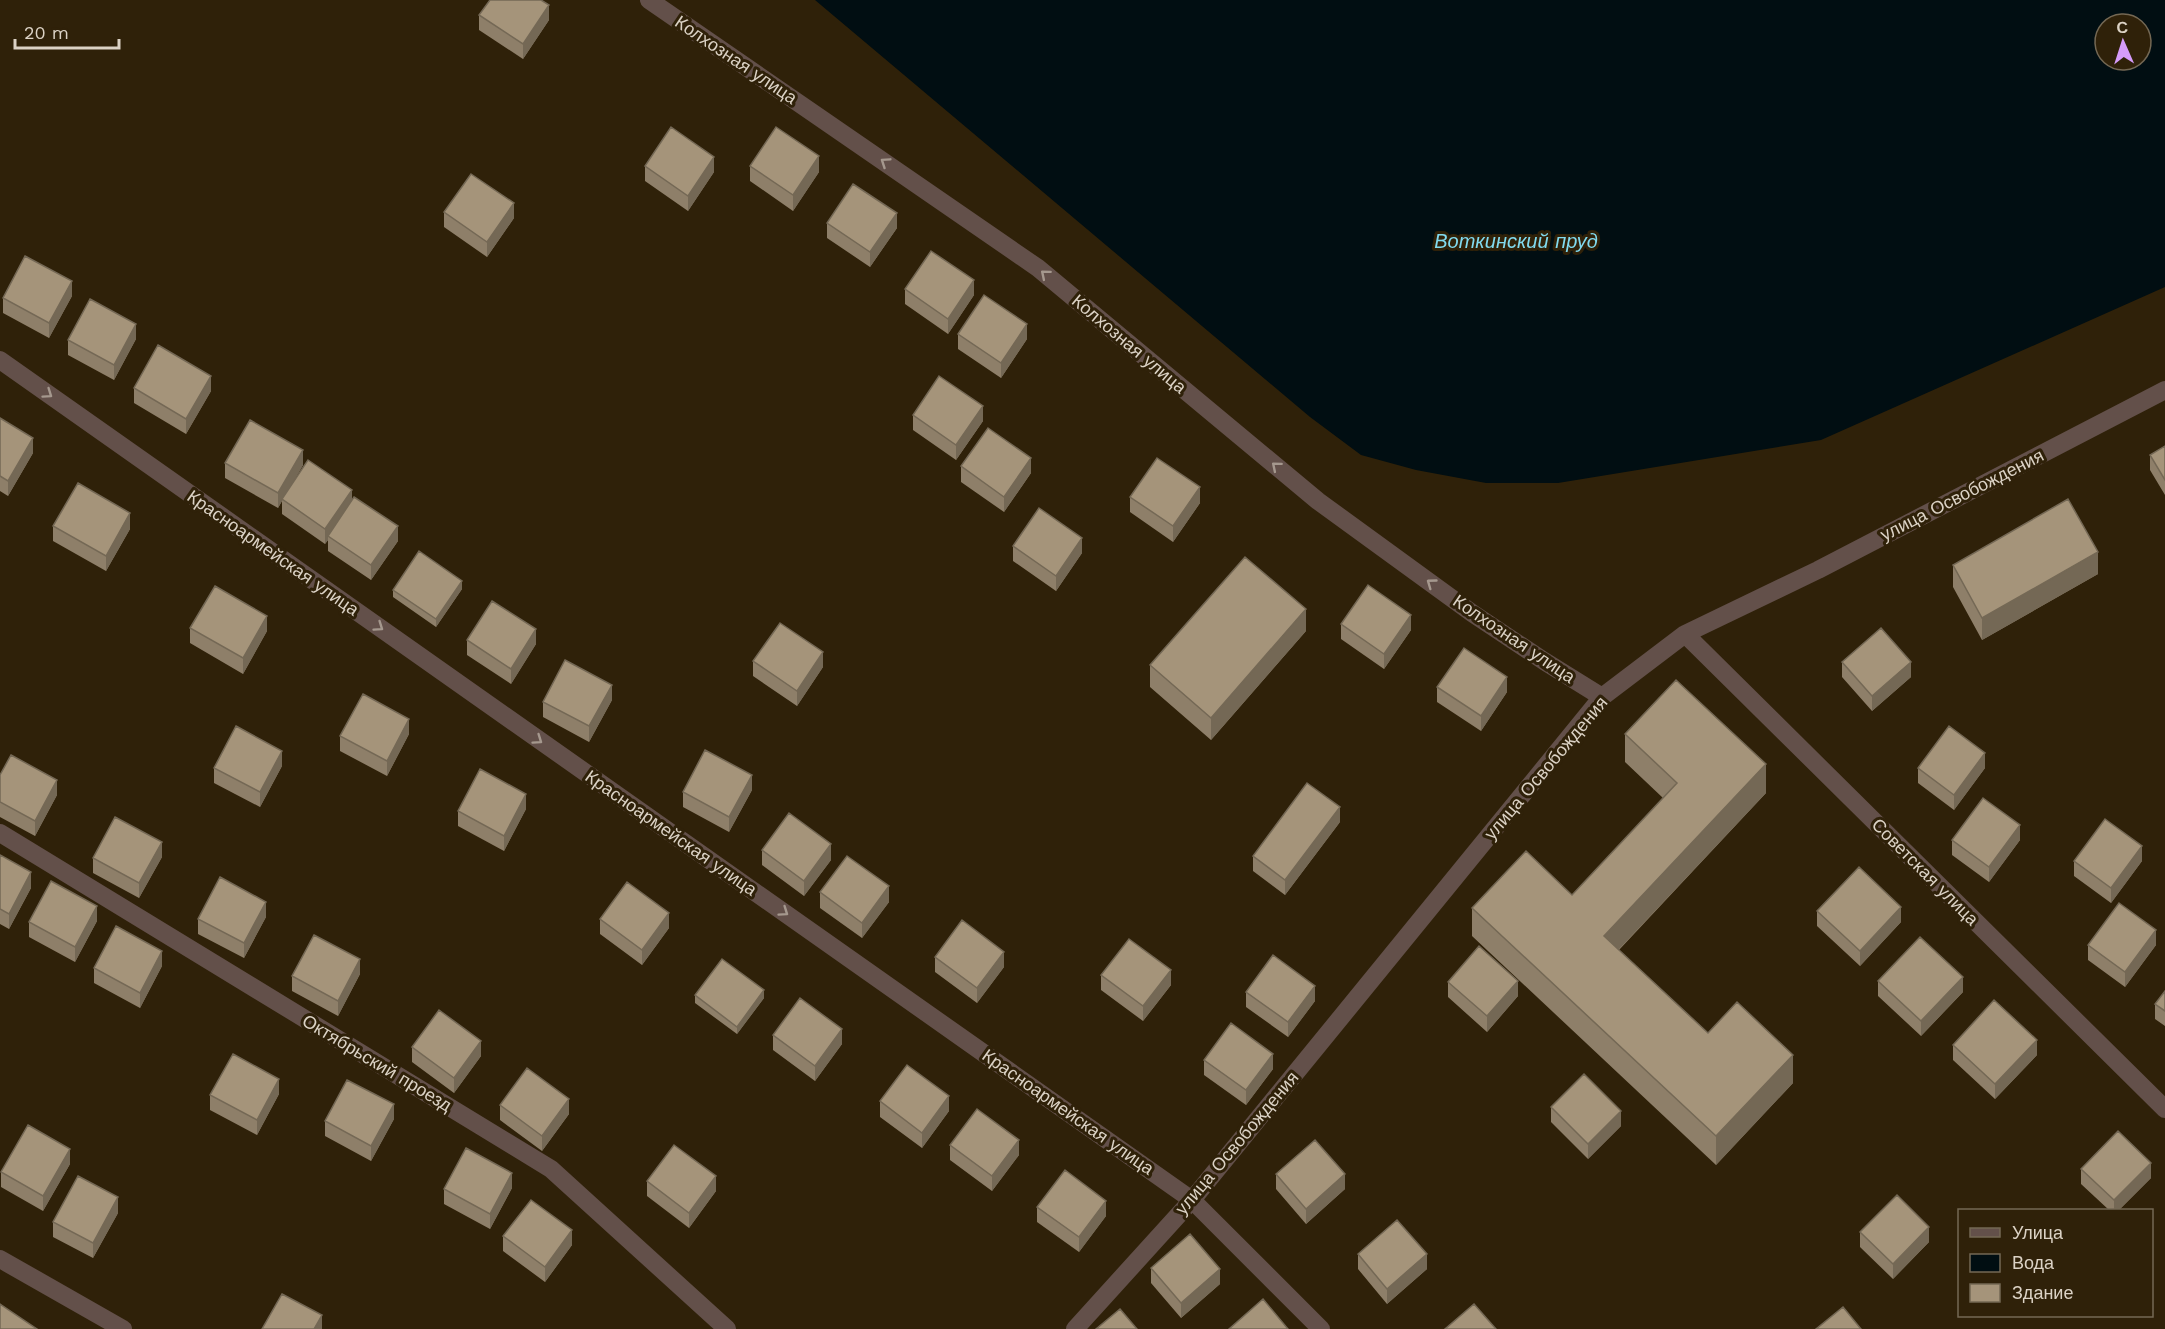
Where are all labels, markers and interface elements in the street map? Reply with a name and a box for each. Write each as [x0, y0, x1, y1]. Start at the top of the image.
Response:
street label: Колхозная улица [671, 11, 802, 109]
scale bar [15, 12, 118, 50]
north arrow [2093, 12, 2153, 72]
text: С [2116, 18, 2129, 37]
text: 20 m [24, 22, 69, 43]
one-way arrow [881, 159, 892, 170]
water label: Воткинский пруд [1434, 229, 1598, 253]
one-way arrow [1041, 270, 1052, 281]
street label: Колхозная улица [1068, 290, 1192, 398]
one-way arrow [41, 387, 52, 398]
street label: улица Освобождения [1877, 444, 2047, 545]
one-way arrow [1272, 462, 1283, 473]
street label: Красноармейская улица [183, 485, 364, 620]
one-way arrow [1427, 579, 1438, 590]
street label: Колхозная улица [1449, 590, 1580, 688]
one-way arrow [372, 620, 383, 631]
street label: улица Освобождения [1480, 692, 1612, 844]
one-way arrow [532, 733, 543, 744]
street label: Красноармейская улица [581, 765, 762, 900]
street label: Советская улица [1868, 814, 1984, 930]
one-way arrow [777, 905, 788, 916]
street label: Октябрьский проезд [299, 1010, 456, 1116]
street label: Красноармейская улица [978, 1044, 1159, 1179]
street label: улица Освобождения [1171, 1067, 1303, 1219]
legend [1958, 1209, 2153, 1317]
text: Улица [2012, 1222, 2064, 1243]
text: Вода [2012, 1252, 2055, 1273]
text: Здание [2012, 1282, 2073, 1303]

